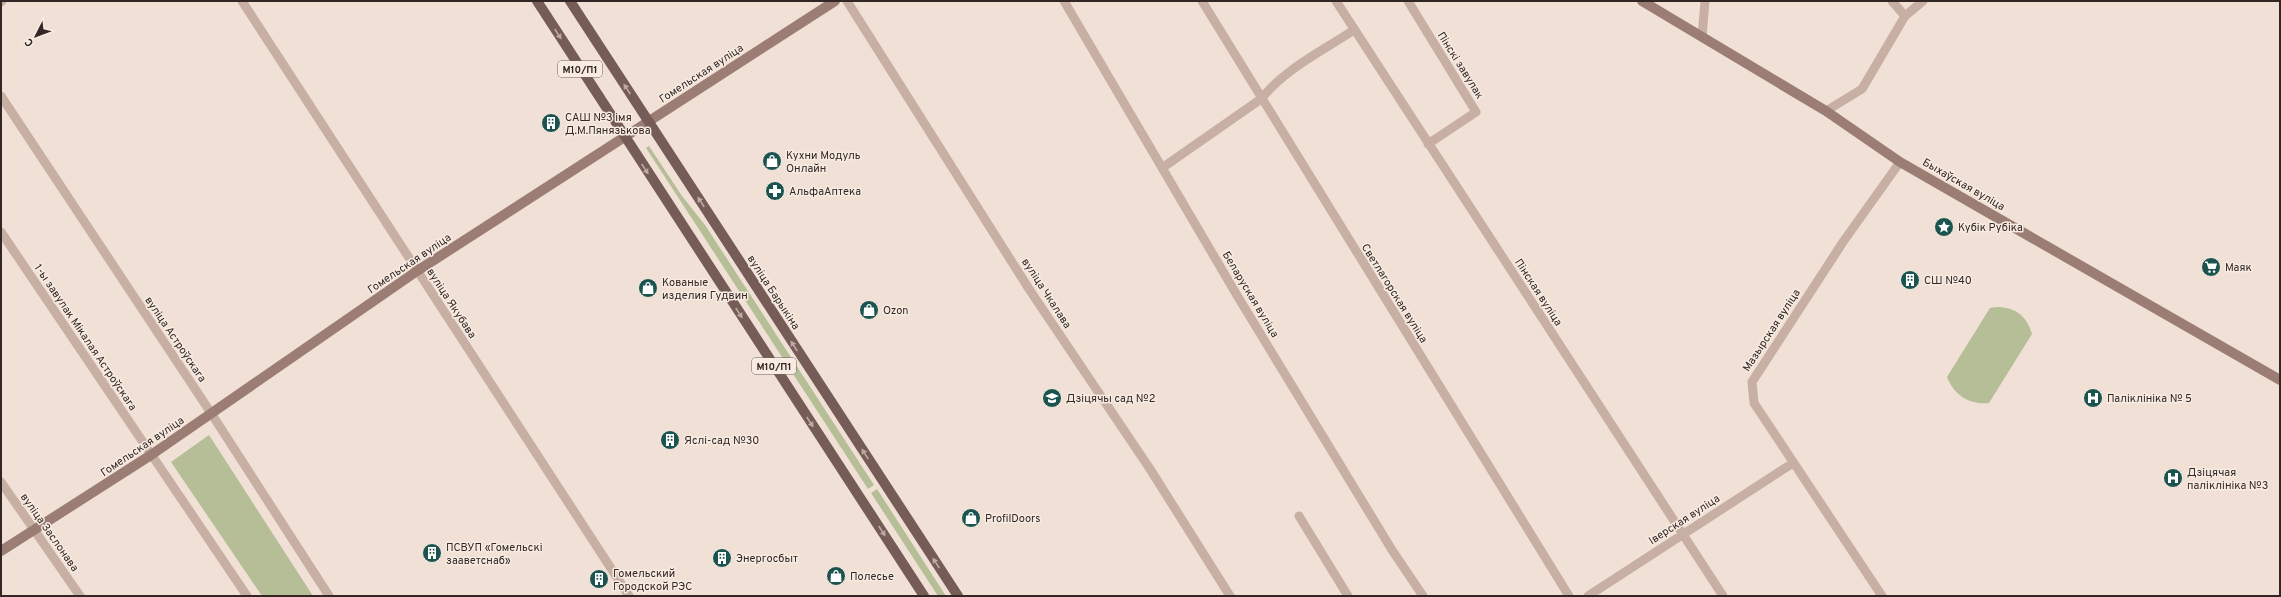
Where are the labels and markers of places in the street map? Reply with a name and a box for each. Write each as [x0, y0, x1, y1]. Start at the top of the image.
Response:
place label: САШ №3 імя Д.М.Пянязькова [565, 111, 651, 138]
building icon: САШ №3 імя Д.М.Пянязькова [540, 112, 562, 134]
place label: Кухни Модуль Онлайн [786, 149, 861, 176]
shop icon: Кухни Модуль Онлайн [761, 150, 783, 172]
pharmacy icon: АльфаАптека [764, 180, 786, 202]
place label: АльфаАптека [789, 185, 861, 199]
place icon: Кубік Рубіка [1933, 216, 1955, 238]
place label: Кубік Рубіка [1958, 221, 2023, 235]
supermarket icon: Маяк [2200, 256, 2222, 278]
place label: Маяк [2225, 261, 2252, 275]
building icon: СШ №40 [1899, 269, 1921, 291]
place label: СШ №40 [1924, 274, 1972, 288]
place label: Кованые изделия Гудвин [662, 276, 748, 303]
shop icon: Кованые изделия Гудвин [637, 277, 659, 299]
shop icon: Ozon [858, 299, 880, 321]
place label: Ozon [883, 304, 909, 318]
school or university icon: Дзіцячы сад №2 [1041, 387, 1063, 409]
hospital icon: Паліклініка № 5 [2082, 387, 2104, 409]
place label: Дзіцячы сад №2 [1066, 392, 1155, 406]
place label: Паліклініка № 5 [2107, 392, 2192, 406]
building icon: Яслі-сад №30 [659, 429, 681, 451]
place label: Яслі-сад №30 [684, 434, 759, 448]
place label: Дзіцячая паліклініка №3 [2187, 466, 2268, 493]
hospital icon: Дзіцячая паліклініка №3 [2162, 467, 2184, 489]
shop icon: ProfilDoors [960, 507, 982, 529]
place label: ProfilDoors [985, 512, 1040, 526]
place label: ПСВУП «Гомельскі зааветснаб» [446, 541, 542, 568]
building icon: ПСВУП «Гомельскі зааветснаб» [421, 542, 443, 564]
building icon: Энергосбыт [711, 547, 733, 569]
place label: Энергосбыт [736, 552, 798, 566]
shop icon: Полесье [825, 565, 847, 587]
place label: Гомельский Городской РЭС [613, 567, 692, 594]
building icon: Гомельский Городской РЭС [588, 568, 610, 590]
place label: Полесье [850, 570, 894, 584]

